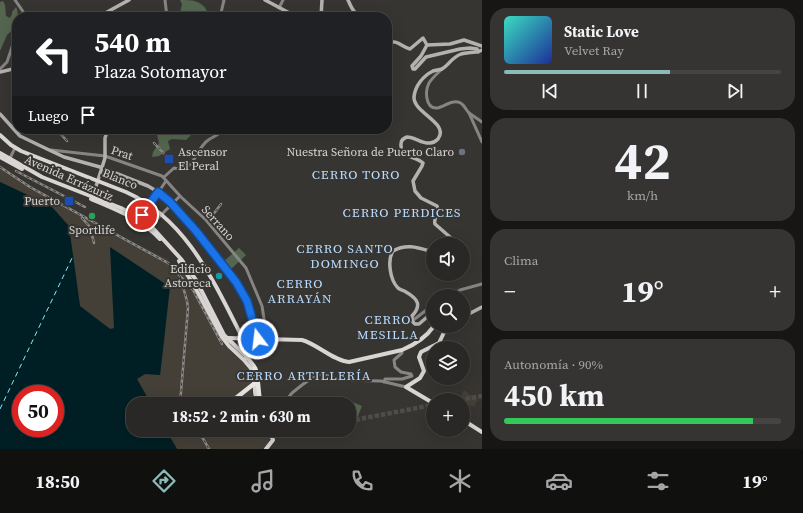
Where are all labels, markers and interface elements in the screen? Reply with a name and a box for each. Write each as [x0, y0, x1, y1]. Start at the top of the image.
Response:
text: Static Love [564, 21, 639, 42]
text: 540 m [94, 23, 171, 61]
icon: left [28, 28, 80, 80]
text: Velvet Ray [564, 42, 624, 59]
text: Plaza Sotomayor [94, 59, 227, 84]
icon: previous [539, 80, 561, 102]
icon: pause [631, 80, 653, 102]
icon: next [724, 80, 746, 102]
icon: arrive [77, 104, 99, 126]
text: Luego [28, 105, 69, 126]
text: 42 [614, 125, 671, 196]
street label: Prat [109, 142, 135, 164]
place label: Ascensor El Peral [178, 144, 227, 174]
place label: Nuestra Señora de Puerto Claro [287, 144, 454, 160]
marker: Nuestra Señora de Puerto Claro [457, 147, 467, 157]
street label: Avenida Errázuriz [22, 151, 116, 205]
marker: Ascensor El Peral [163, 153, 175, 165]
street label: Blanco [100, 165, 140, 193]
district label: CERRO TORO [312, 166, 400, 183]
text: km/h [627, 187, 658, 204]
place label: Puerto [24, 193, 60, 209]
marker: Puerto [63, 195, 75, 207]
pin [125, 198, 159, 232]
street label: Serrano [198, 202, 238, 244]
icon: arrive [131, 204, 153, 226]
district label: CERRO PERDICES [343, 204, 461, 221]
marker: Sportlife [87, 211, 97, 221]
place label: Sportlife [69, 222, 115, 238]
map controls [426, 237, 470, 437]
button: sound [426, 237, 470, 281]
district label: CERRO SANTO DOMINGO [296, 240, 394, 272]
text: Clima [504, 252, 538, 269]
place label: Edificio Astoreca [164, 261, 212, 291]
marker: Edificio Astoreca [214, 271, 224, 281]
text: 19° [621, 271, 664, 312]
district label: CERRO ARRAYÁN [267, 275, 333, 307]
text: − [504, 276, 516, 306]
text: + [769, 276, 781, 306]
button: search [426, 289, 470, 333]
district label: CERRO MESILLA [357, 311, 419, 343]
position arrow [237, 318, 279, 360]
button: layers [426, 341, 470, 385]
text: Autonomía · 90% [504, 356, 603, 373]
district label: CERRO ARTILLERÍA [237, 367, 371, 384]
text: 450 km [504, 375, 604, 416]
speed limit sign: 50 [12, 385, 64, 437]
button: + [426, 393, 470, 437]
text: 18:52 · 2 min · 630 m [172, 406, 311, 427]
icon: directions [150, 467, 178, 495]
icon: music [249, 467, 277, 495]
icon: phone [348, 467, 376, 495]
icon: climate [446, 467, 474, 495]
icon: car [545, 467, 573, 495]
icon: filters [644, 467, 672, 495]
text: 18:50 [35, 469, 80, 494]
text: 19° [742, 469, 768, 494]

